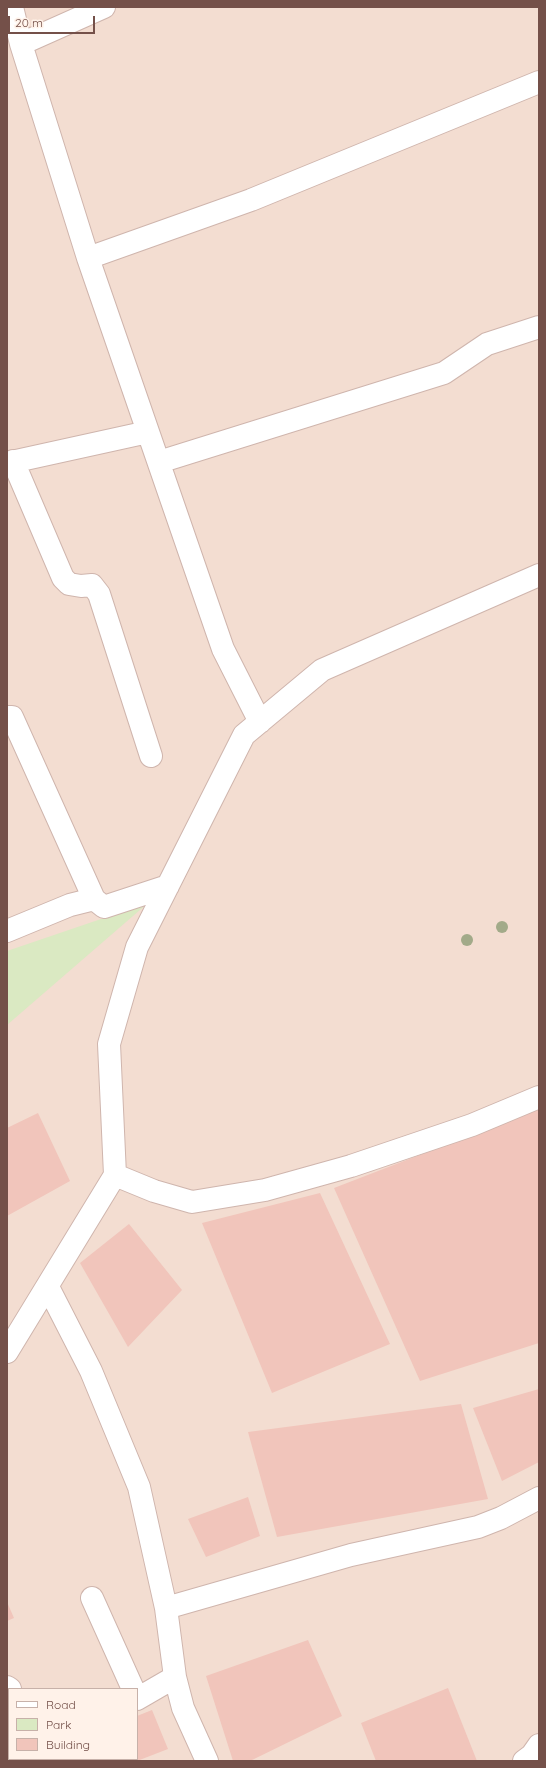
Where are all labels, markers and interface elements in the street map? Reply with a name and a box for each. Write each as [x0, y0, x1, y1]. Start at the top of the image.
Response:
scale bar [10, 8, 97, 34]
text: 20 m [15, 15, 43, 30]
legend [8, 1688, 138, 1760]
text: Road [46, 1697, 76, 1712]
text: Park [46, 1717, 71, 1732]
text: Building [46, 1737, 90, 1752]

